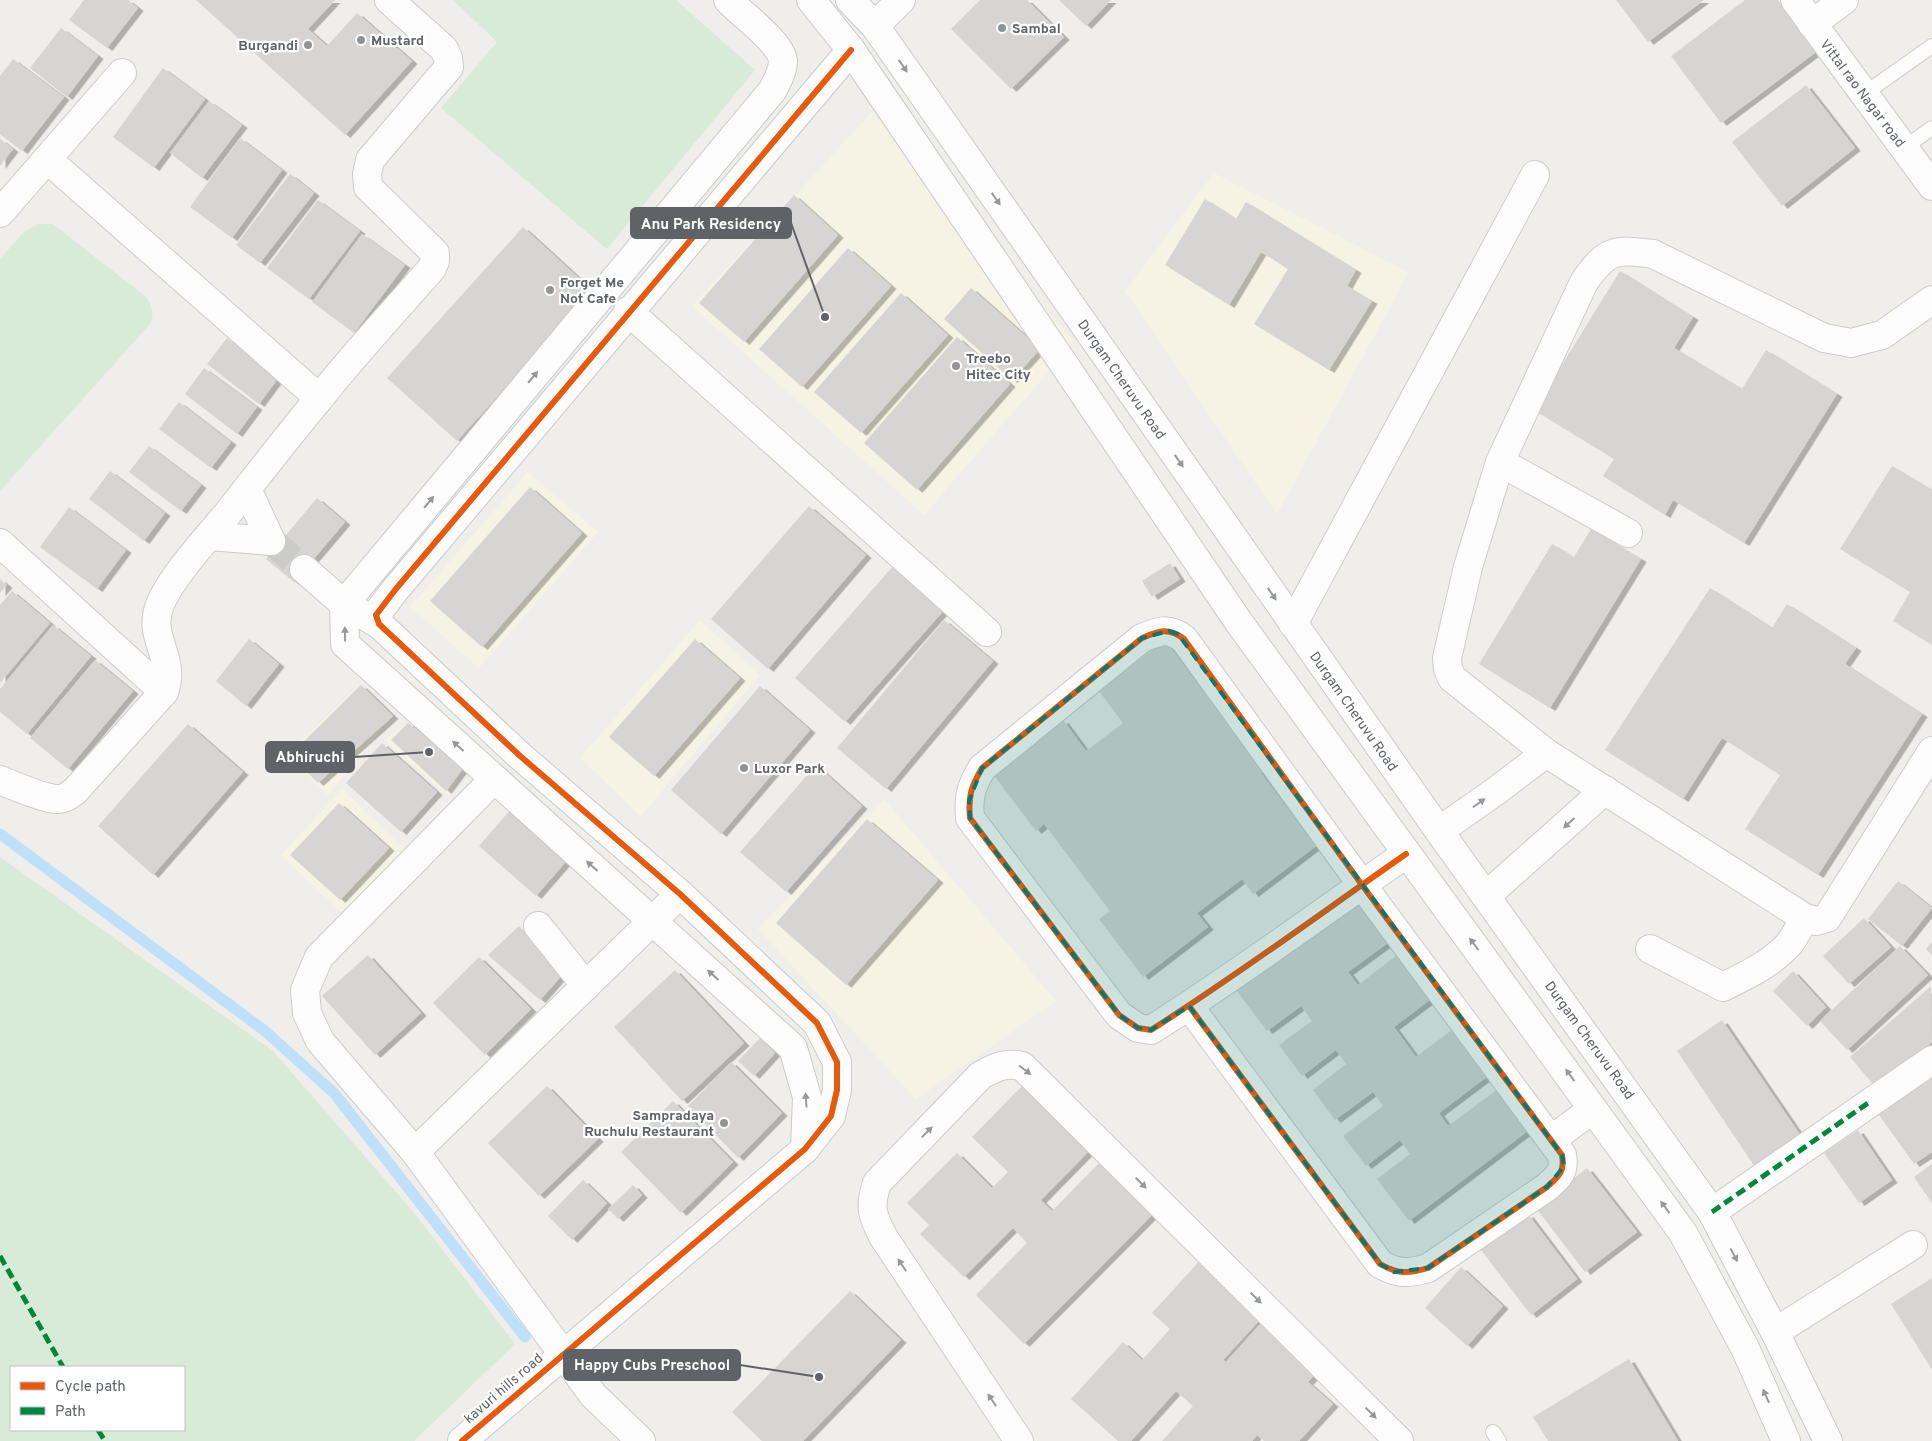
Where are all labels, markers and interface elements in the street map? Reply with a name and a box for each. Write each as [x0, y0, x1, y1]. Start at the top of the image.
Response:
place label: Sambal [1012, 21, 1061, 38]
marker: Sambal [996, 22, 1008, 34]
place label: Mustard [371, 33, 424, 50]
marker: Mustard [355, 34, 367, 46]
street label: Vittal rao Nagar road [1816, 36, 1908, 151]
place label: Burgandi [238, 38, 298, 55]
marker: Burgandi [302, 39, 314, 51]
one-way arrow [898, 59, 908, 72]
one-way arrow [991, 192, 1001, 206]
callout: Anu Park Residency [631, 208, 791, 238]
text: Anu Park Residency [641, 216, 782, 235]
place label: Forget Me Not Cafe [560, 275, 624, 308]
marker: Forget Me Not Cafe [544, 284, 556, 296]
street label: Durgam Cheruvu Road [1073, 317, 1169, 443]
place label: Treebo Hitec City [966, 351, 1031, 384]
marker: Treebo Hitec City [950, 360, 962, 372]
one-way arrow [528, 371, 539, 384]
one-way arrow [1174, 454, 1184, 468]
one-way arrow [424, 496, 435, 509]
one-way arrow [1267, 587, 1277, 601]
one-way arrow [341, 626, 349, 642]
street label: Durgam Cheruvu Road [1305, 649, 1401, 775]
one-way arrow [453, 740, 465, 752]
callout: Abhiruchi [266, 742, 354, 772]
text: Abhiruchi [276, 749, 344, 768]
place label: Luxor Park [754, 761, 825, 778]
marker: Luxor Park [738, 762, 750, 774]
one-way arrow [1472, 798, 1486, 808]
one-way arrow [1563, 817, 1575, 829]
one-way arrow [586, 861, 598, 872]
one-way arrow [1468, 938, 1479, 951]
one-way arrow [707, 969, 719, 981]
street label: Durgam Cheruvu Road [1540, 978, 1637, 1103]
one-way arrow [1018, 1065, 1032, 1075]
one-way arrow [1565, 1069, 1575, 1082]
one-way arrow [801, 1092, 809, 1108]
place label: Sampradaya Ruchulu Restaurant [584, 1108, 714, 1141]
marker: Sampradaya Ruchulu Restaurant [718, 1117, 730, 1129]
one-way arrow [921, 1126, 933, 1138]
one-way arrow [1134, 1177, 1146, 1189]
one-way arrow [1660, 1200, 1670, 1214]
one-way arrow [1730, 1247, 1738, 1262]
one-way arrow [897, 1258, 907, 1272]
one-way arrow [1250, 1292, 1262, 1304]
street label: kavuri hills road [461, 1350, 547, 1428]
callout: Happy Cubs Preschool [564, 1350, 740, 1380]
text: Happy Cubs Preschool [574, 1357, 730, 1376]
legend [10, 1366, 185, 1431]
text: Cycle path [55, 1378, 126, 1397]
one-way arrow [1762, 1389, 1770, 1403]
one-way arrow [987, 1394, 997, 1407]
text: Path [55, 1403, 86, 1422]
one-way arrow [1365, 1407, 1377, 1419]

